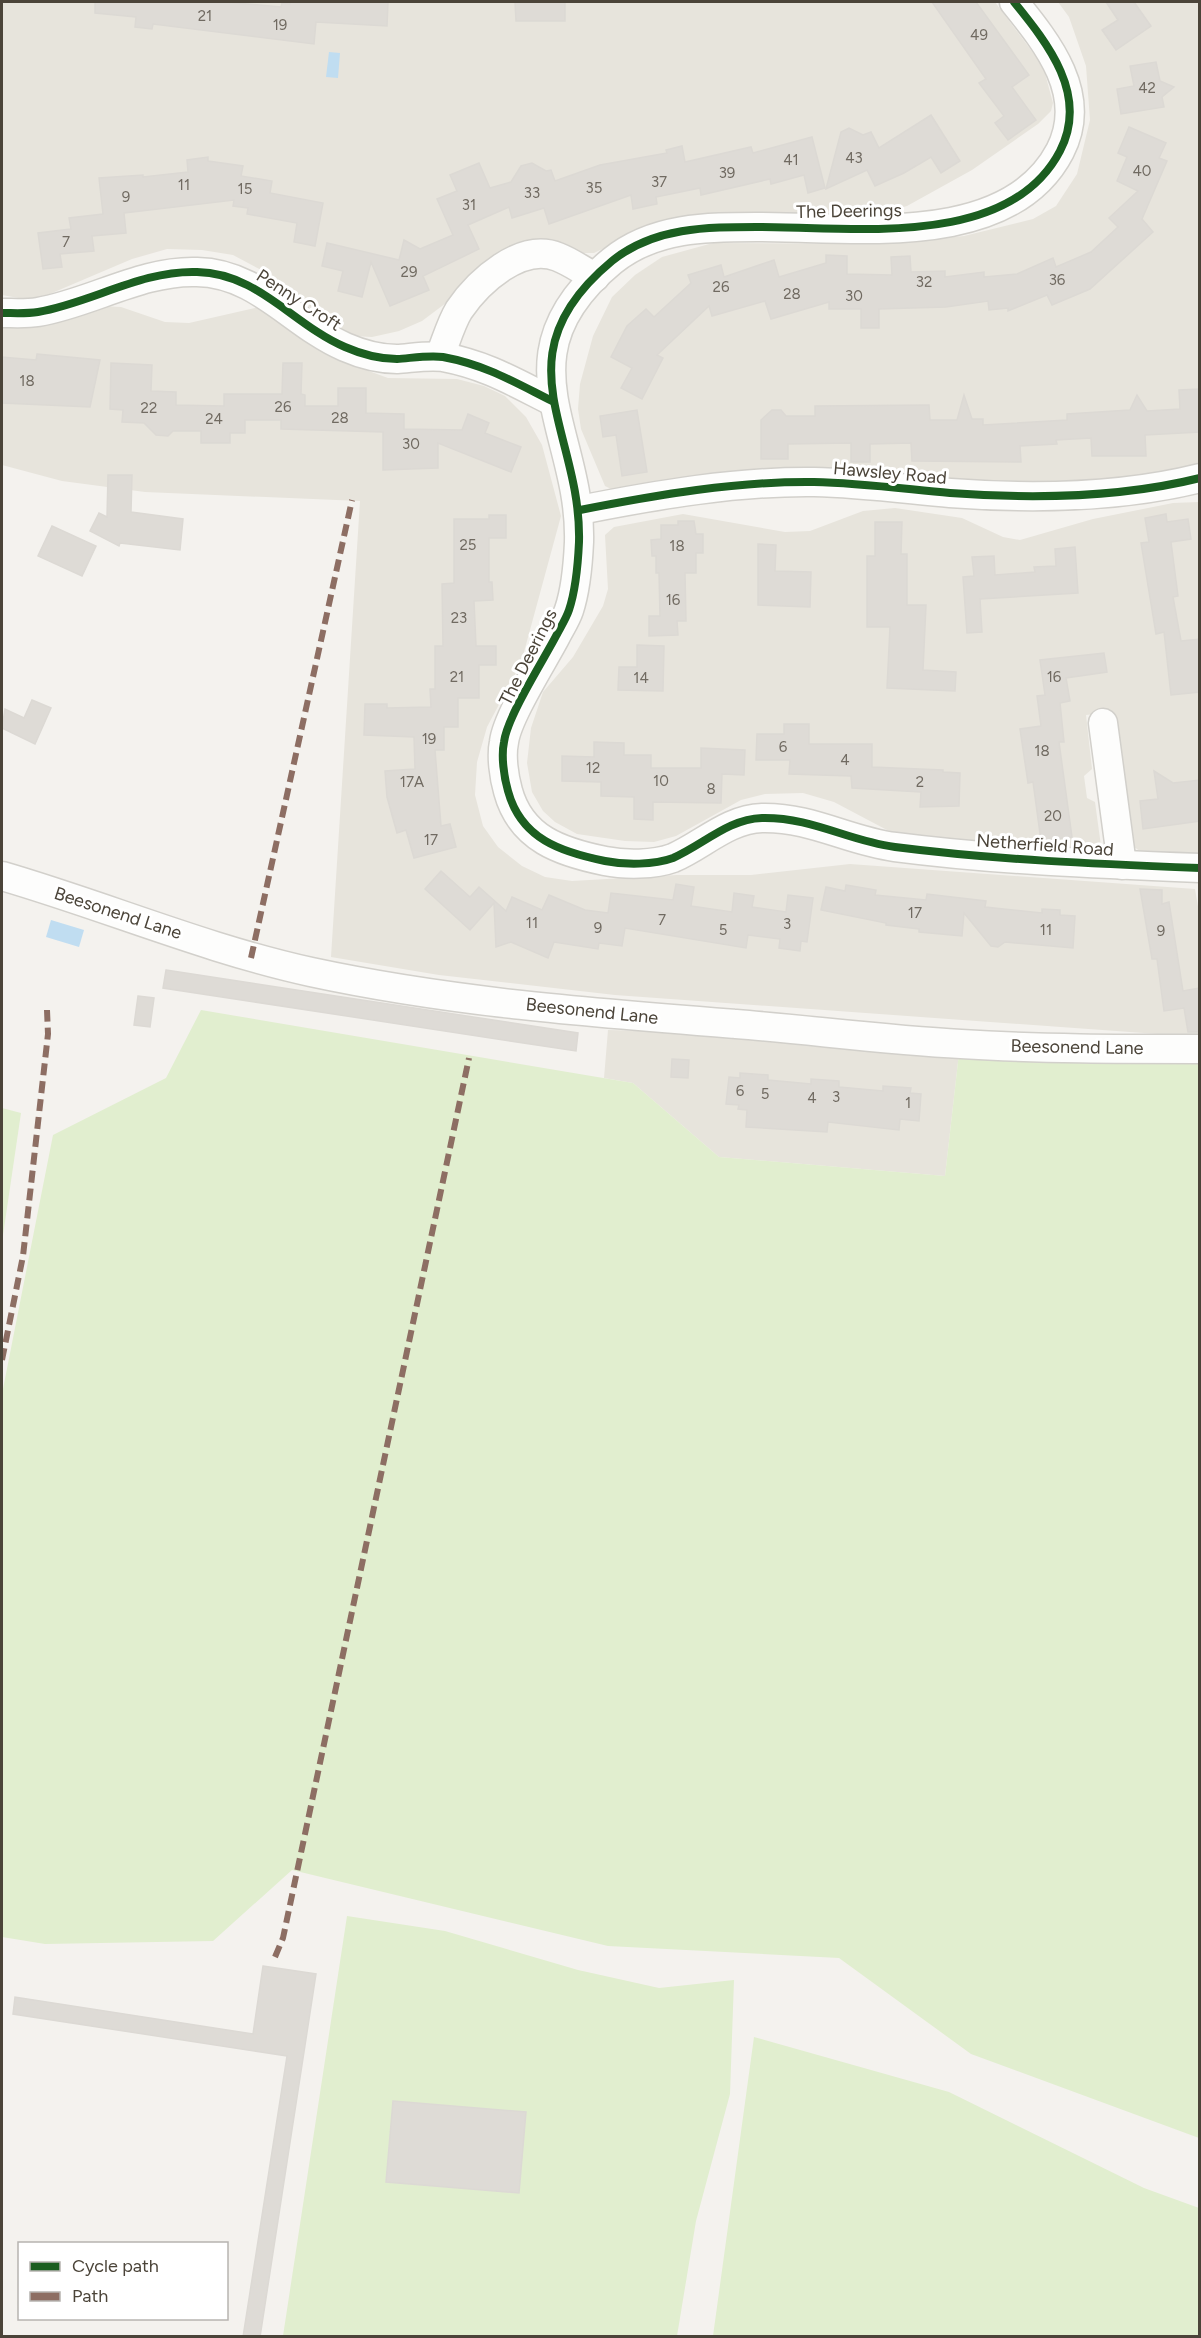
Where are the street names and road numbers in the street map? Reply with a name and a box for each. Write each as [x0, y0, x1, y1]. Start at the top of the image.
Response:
street label: The Deerings [796, 199, 902, 223]
street label: Penny Croft [252, 264, 346, 336]
street label: Hawsley Road [832, 457, 948, 489]
street label: The Deerings [494, 605, 562, 709]
street label: Netherfield Road [976, 829, 1114, 861]
street label: Beesonend Lane [51, 882, 185, 944]
street label: Beesonend Lane [525, 993, 659, 1029]
street label: Beesonend Lane [1010, 1035, 1144, 1059]

